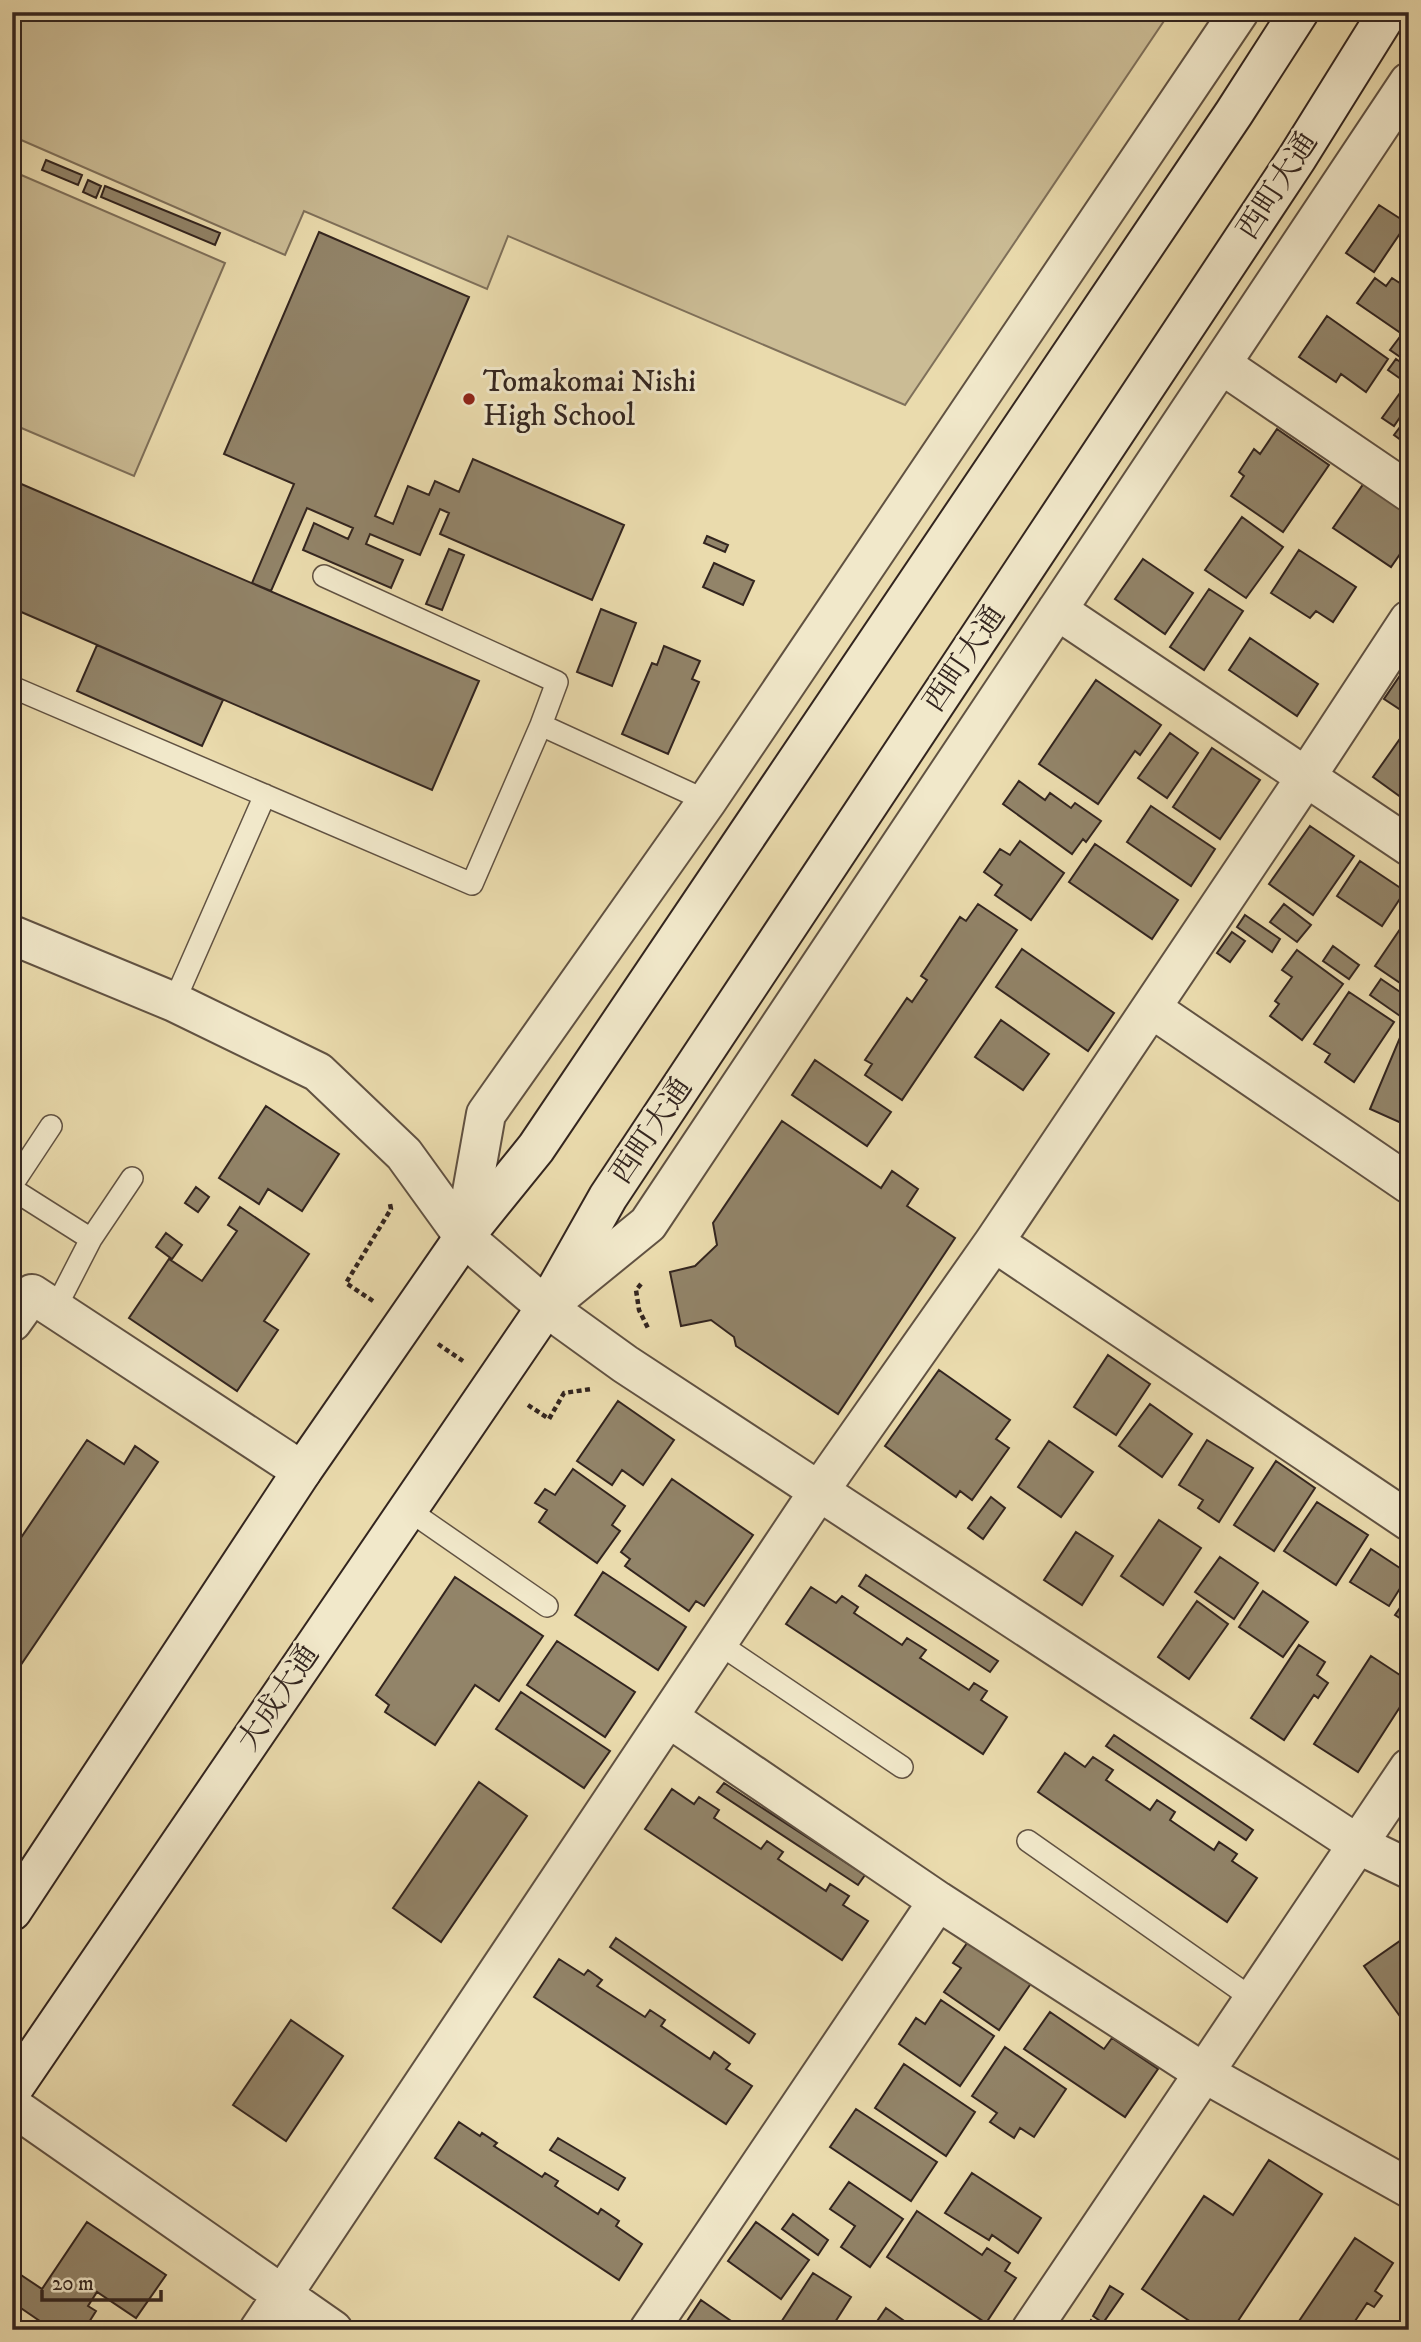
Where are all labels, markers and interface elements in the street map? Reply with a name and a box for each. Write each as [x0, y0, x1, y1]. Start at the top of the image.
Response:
street label: 西町大通 [1230, 126, 1326, 246]
place label: Tomakomai Nishi High School [483, 364, 696, 435]
marker: Tomakomai Nishi High School [461, 391, 477, 407]
street label: 西町大通 [916, 599, 1014, 719]
street label: 西町大通 [603, 1071, 701, 1191]
street label: 大成大通 [230, 1638, 328, 1758]
scale bar [42, 2258, 161, 2302]
text: 20 m [52, 2271, 94, 2297]

